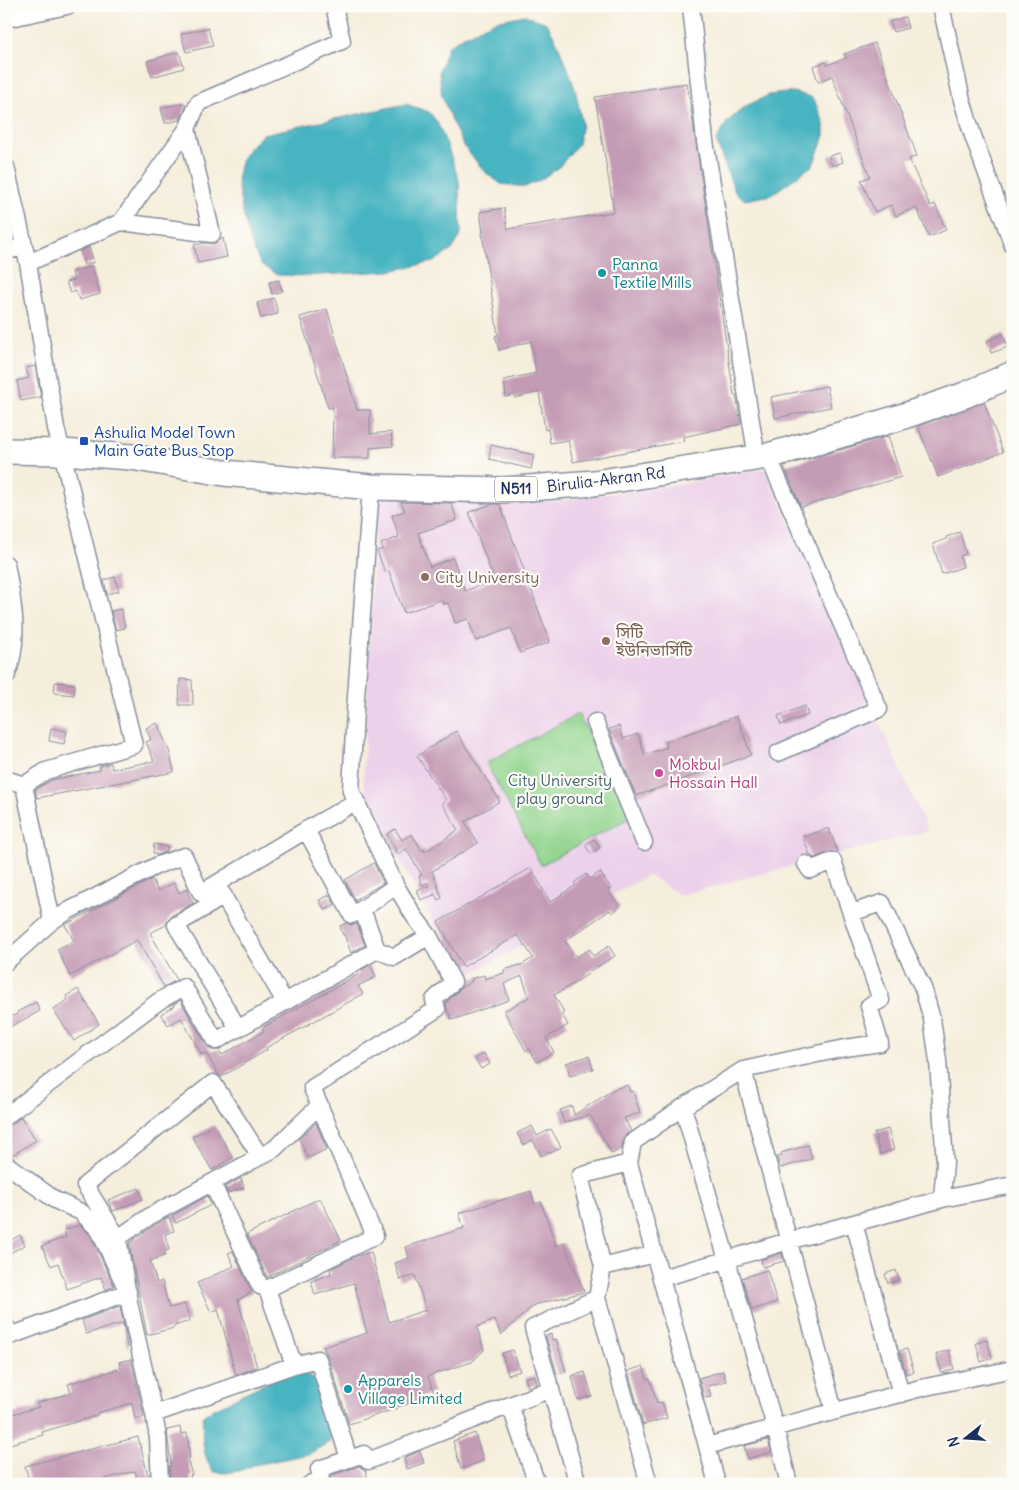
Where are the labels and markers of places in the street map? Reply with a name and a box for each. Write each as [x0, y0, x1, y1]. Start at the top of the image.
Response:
place label: Panna Textile Mills [612, 254, 692, 292]
marker: Panna Textile Mills [596, 267, 608, 279]
place label: Ashulia Model Town Main Gate Bus Stop [94, 422, 236, 460]
marker: Ashulia Model Town Main Gate Bus Stop [78, 435, 90, 447]
place label: City University [435, 567, 539, 587]
marker: City University [419, 571, 431, 583]
place label: সিটি ইউনিভার্সিটি [615, 622, 693, 660]
marker: সিটি ইউনিভার্সিটি [600, 635, 612, 647]
place label: Mokbul Hossain Hall [669, 754, 758, 792]
marker: Mokbul Hossain Hall [653, 767, 665, 779]
place label: Apparels Village Limited [358, 1370, 462, 1408]
marker: Apparels Village Limited [342, 1383, 354, 1395]

